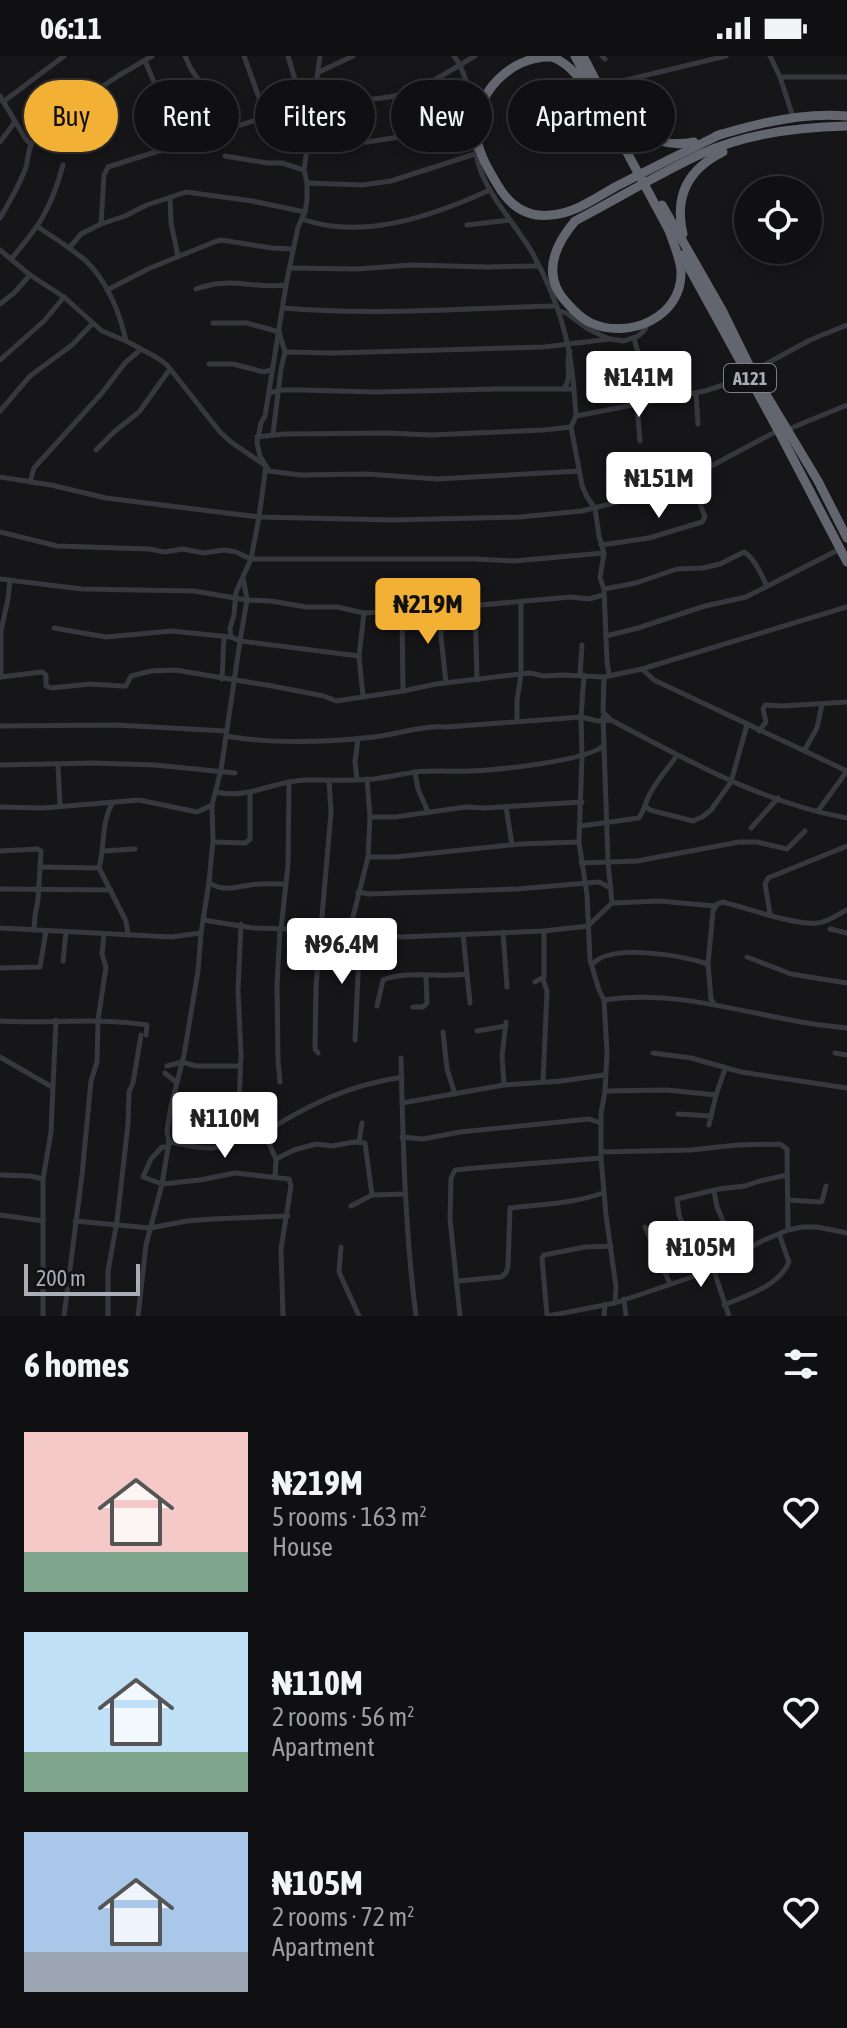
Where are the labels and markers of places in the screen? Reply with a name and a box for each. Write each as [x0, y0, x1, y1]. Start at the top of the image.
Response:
pin: ₦141M [583, 351, 695, 419]
pin: ₦151M [603, 452, 715, 520]
pin: ₦219M [372, 578, 484, 646]
pin: ₦96.4M [277, 918, 407, 986]
pin: ₦110M [169, 1092, 281, 1160]
pin: ₦105M [645, 1221, 757, 1289]

